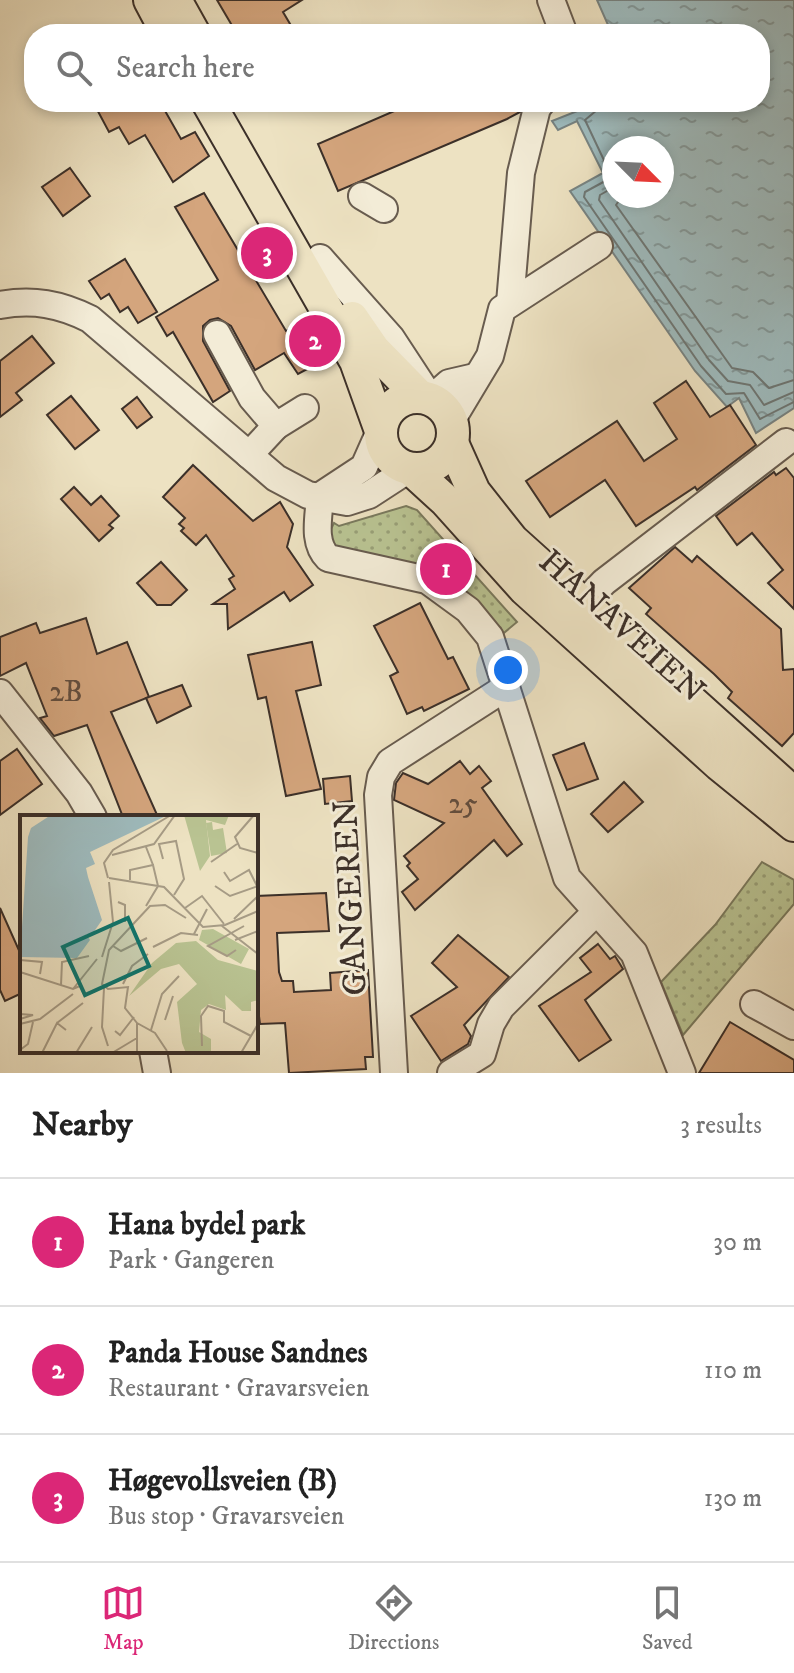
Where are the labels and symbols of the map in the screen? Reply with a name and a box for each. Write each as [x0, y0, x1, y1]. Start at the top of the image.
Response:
north arrow [602, 136, 674, 208]
pin: 3 [241, 223, 293, 283]
pin: 2 [289, 311, 341, 371]
pin: 1 [420, 539, 472, 599]
street label: HANAVEIEN [530, 541, 714, 712]
your location [488, 650, 528, 690]
house number: 2B [49, 674, 83, 711]
house number: 25 [448, 786, 478, 823]
street label: GANGEREN [325, 799, 377, 997]
inset map [20, 815, 258, 1053]

